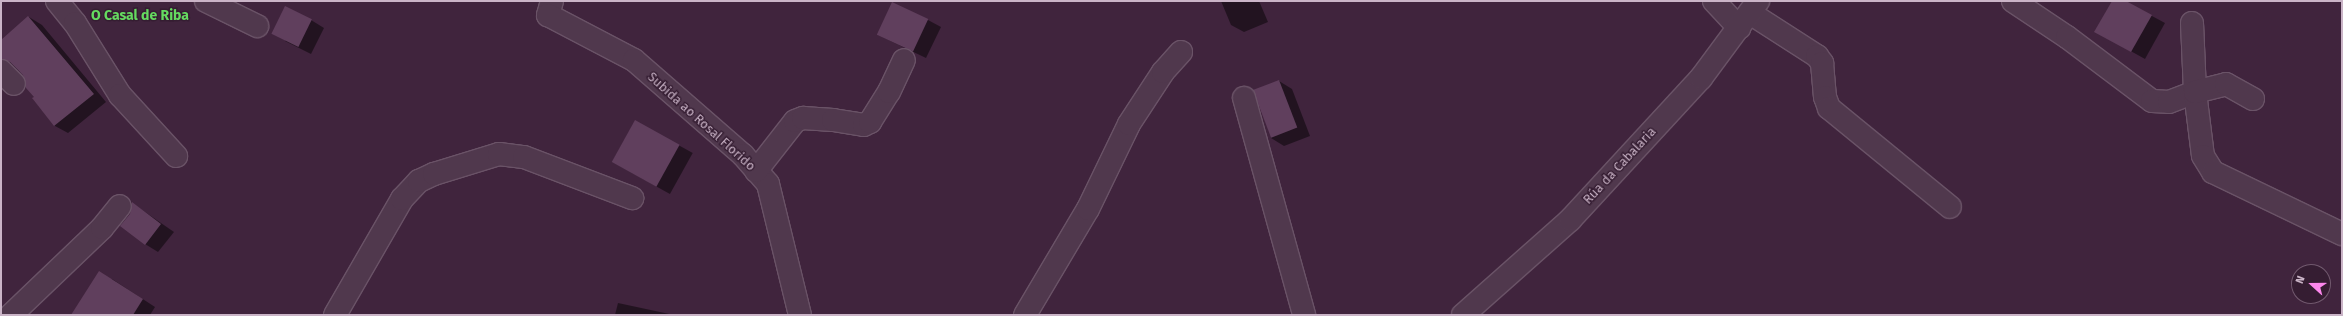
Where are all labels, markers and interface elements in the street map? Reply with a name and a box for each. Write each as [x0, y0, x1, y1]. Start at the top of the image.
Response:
district label: O Casal de Riba [91, 8, 189, 24]
street label: Subida ao Rosal Florido [644, 70, 758, 174]
street label: Rúa da Cabalaria [1580, 124, 1660, 208]
north arrow [2291, 264, 2331, 304]
text: N [2293, 274, 2308, 286]

